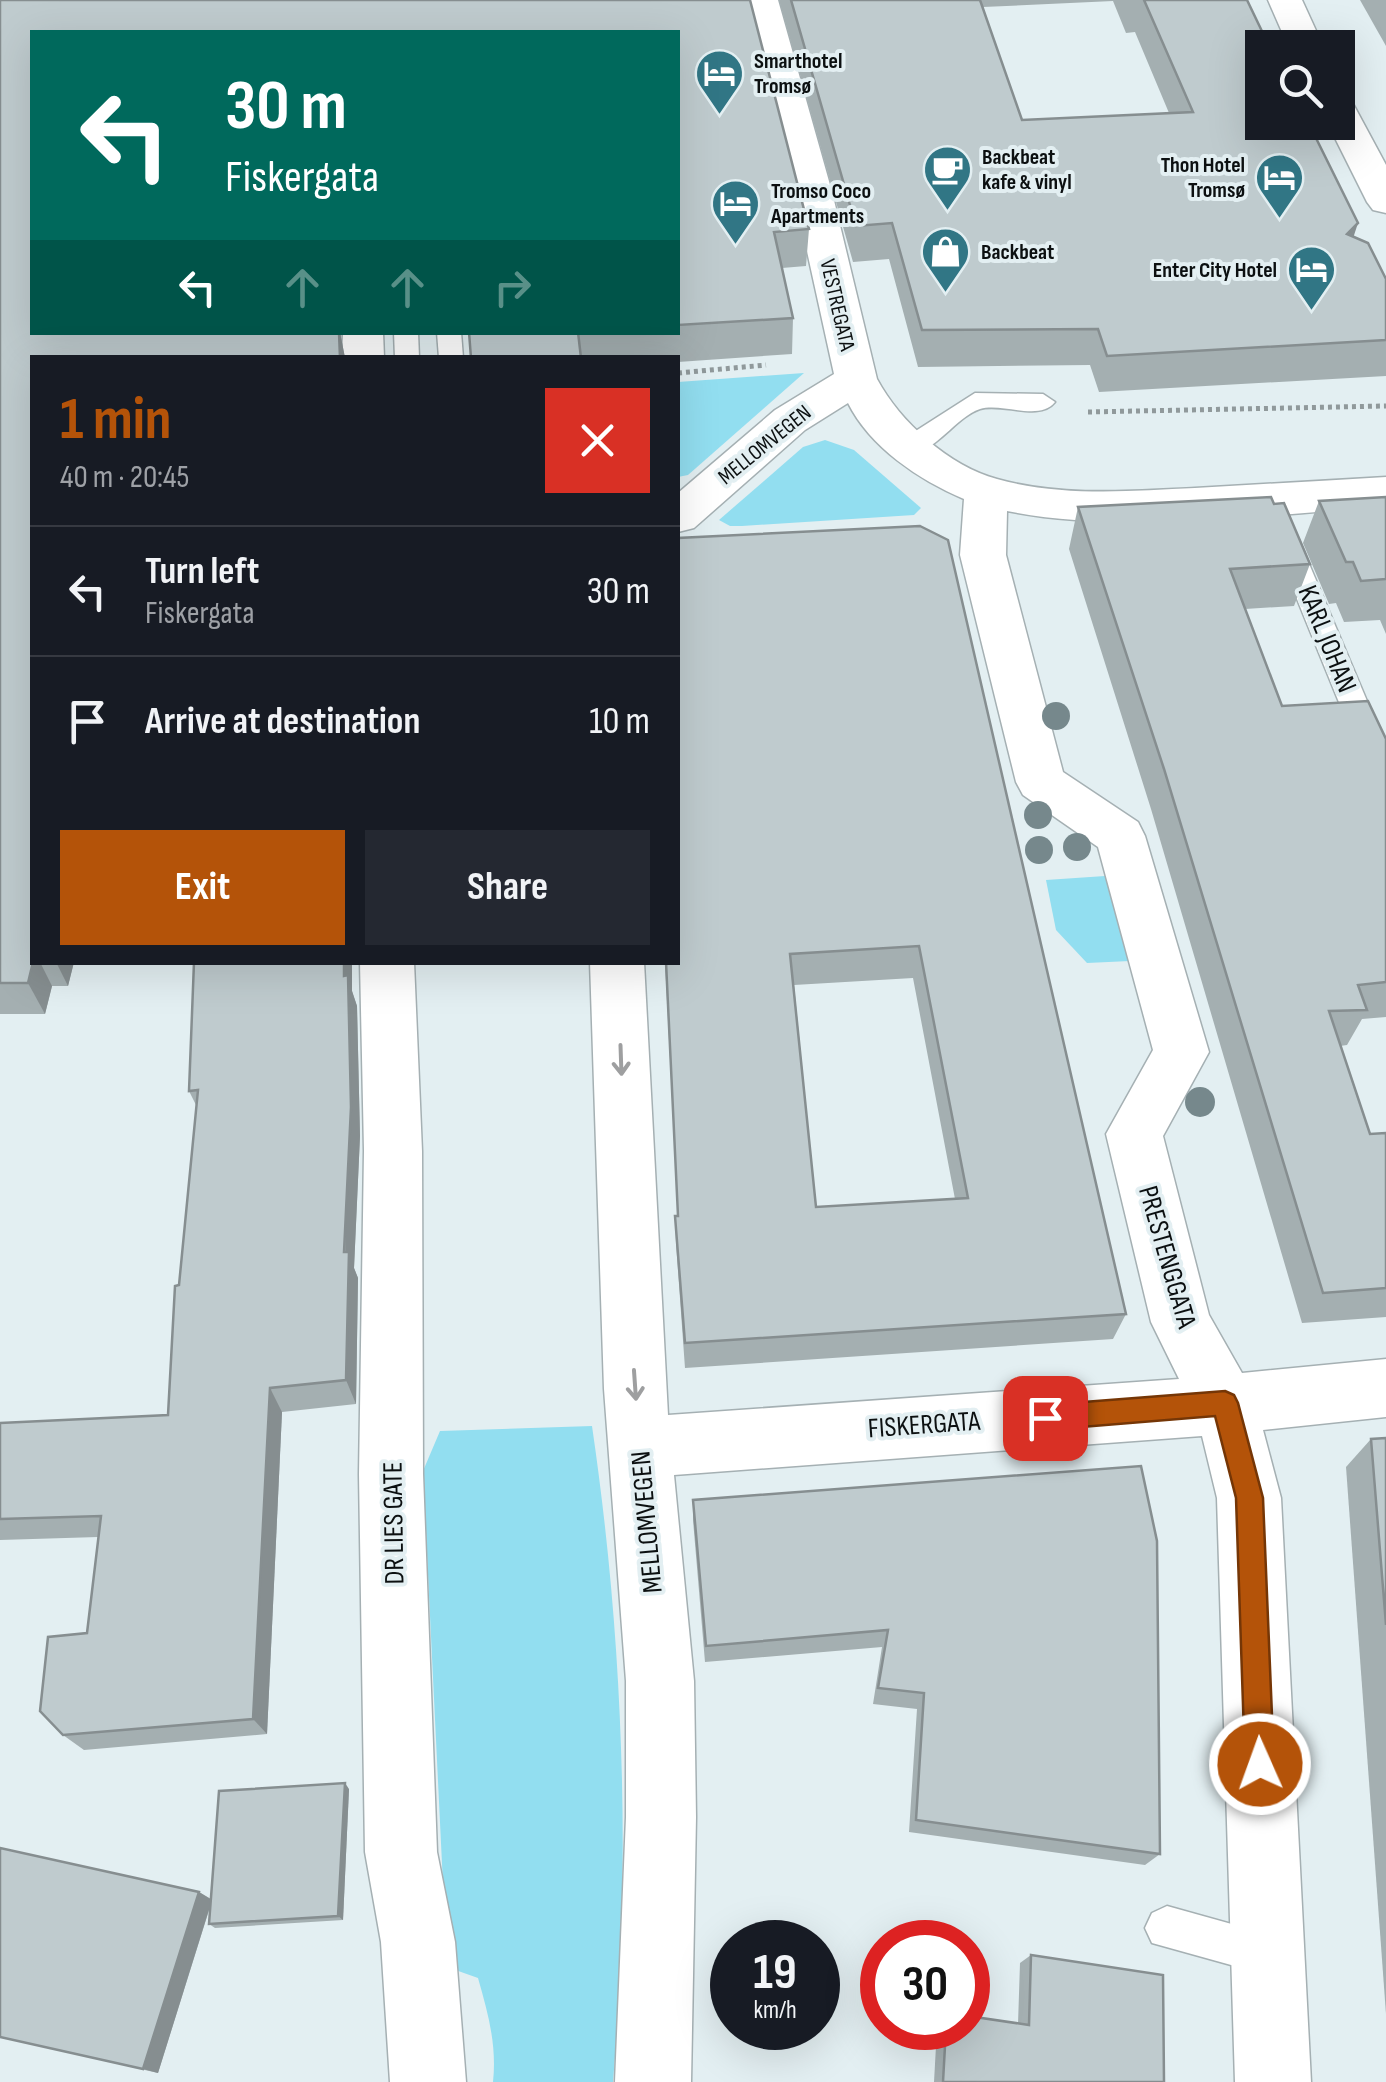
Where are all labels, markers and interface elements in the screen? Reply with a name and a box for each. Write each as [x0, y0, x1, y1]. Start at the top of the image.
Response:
map controls [1245, 30, 1355, 140]
button: search [1245, 30, 1355, 140]
hotel icon: Smarthotel Tromsø [693, 48, 745, 116]
place label: Smarthotel Tromsø [754, 48, 842, 100]
text: 30 m [225, 65, 347, 149]
icon: left [60, 70, 190, 200]
cafe icon: Backbeat kafe & vinyl [921, 144, 973, 212]
place label: Backbeat kafe & vinyl [982, 144, 1072, 196]
text: Fiskergata [225, 150, 379, 205]
place label: Thon Hotel Tromsø [1161, 152, 1245, 204]
hotel icon: Thon Hotel Tromsø [1254, 152, 1306, 220]
hotel icon: Tromso Coco Apartments [710, 178, 762, 246]
place label: Tromso Coco Apartments [770, 178, 871, 230]
shop icon: Backbeat [920, 226, 972, 294]
place label: Backbeat [981, 239, 1054, 266]
hotel icon: Enter City Hotel [1286, 244, 1338, 312]
street label: VESTREGATA [813, 257, 861, 354]
place label: Enter City Hotel [1153, 257, 1277, 284]
icon: left [170, 260, 225, 315]
icon: ahead [275, 260, 330, 315]
icon: ahead [380, 260, 435, 315]
icon: right [485, 260, 540, 315]
text: 1 min [60, 384, 172, 456]
button: close [545, 388, 650, 493]
street label: MELLOMVEGEN [713, 399, 817, 491]
text: 40 m · 20:45 [60, 458, 189, 497]
text: Turn left [145, 549, 259, 594]
icon: left [60, 564, 115, 619]
text: 30 m [587, 569, 650, 614]
street label: KARL JOHAN [1291, 581, 1363, 697]
text: Fiskergata [145, 594, 255, 633]
icon: arrive [60, 694, 115, 749]
text: Arrive at destination [145, 699, 420, 744]
text: 10 m [589, 699, 650, 744]
button: Exit [60, 830, 345, 945]
button: Share [365, 830, 650, 945]
one-way arrow [612, 1043, 631, 1075]
street label: PRESTENGGATA [1131, 1182, 1203, 1333]
one-way arrow [626, 1368, 645, 1400]
pin [1003, 1376, 1088, 1461]
icon: arrive [1018, 1391, 1073, 1446]
street label: FISKERGATA [867, 1405, 982, 1445]
street label: MELLOMVEGEN [624, 1450, 670, 1594]
street label: DR LIES GATE [376, 1461, 412, 1585]
position arrow [1208, 1712, 1312, 1816]
speed limit sign: 30 [860, 1920, 990, 2050]
text: 19 [753, 1943, 797, 2003]
text: km/h [753, 1995, 797, 2026]

